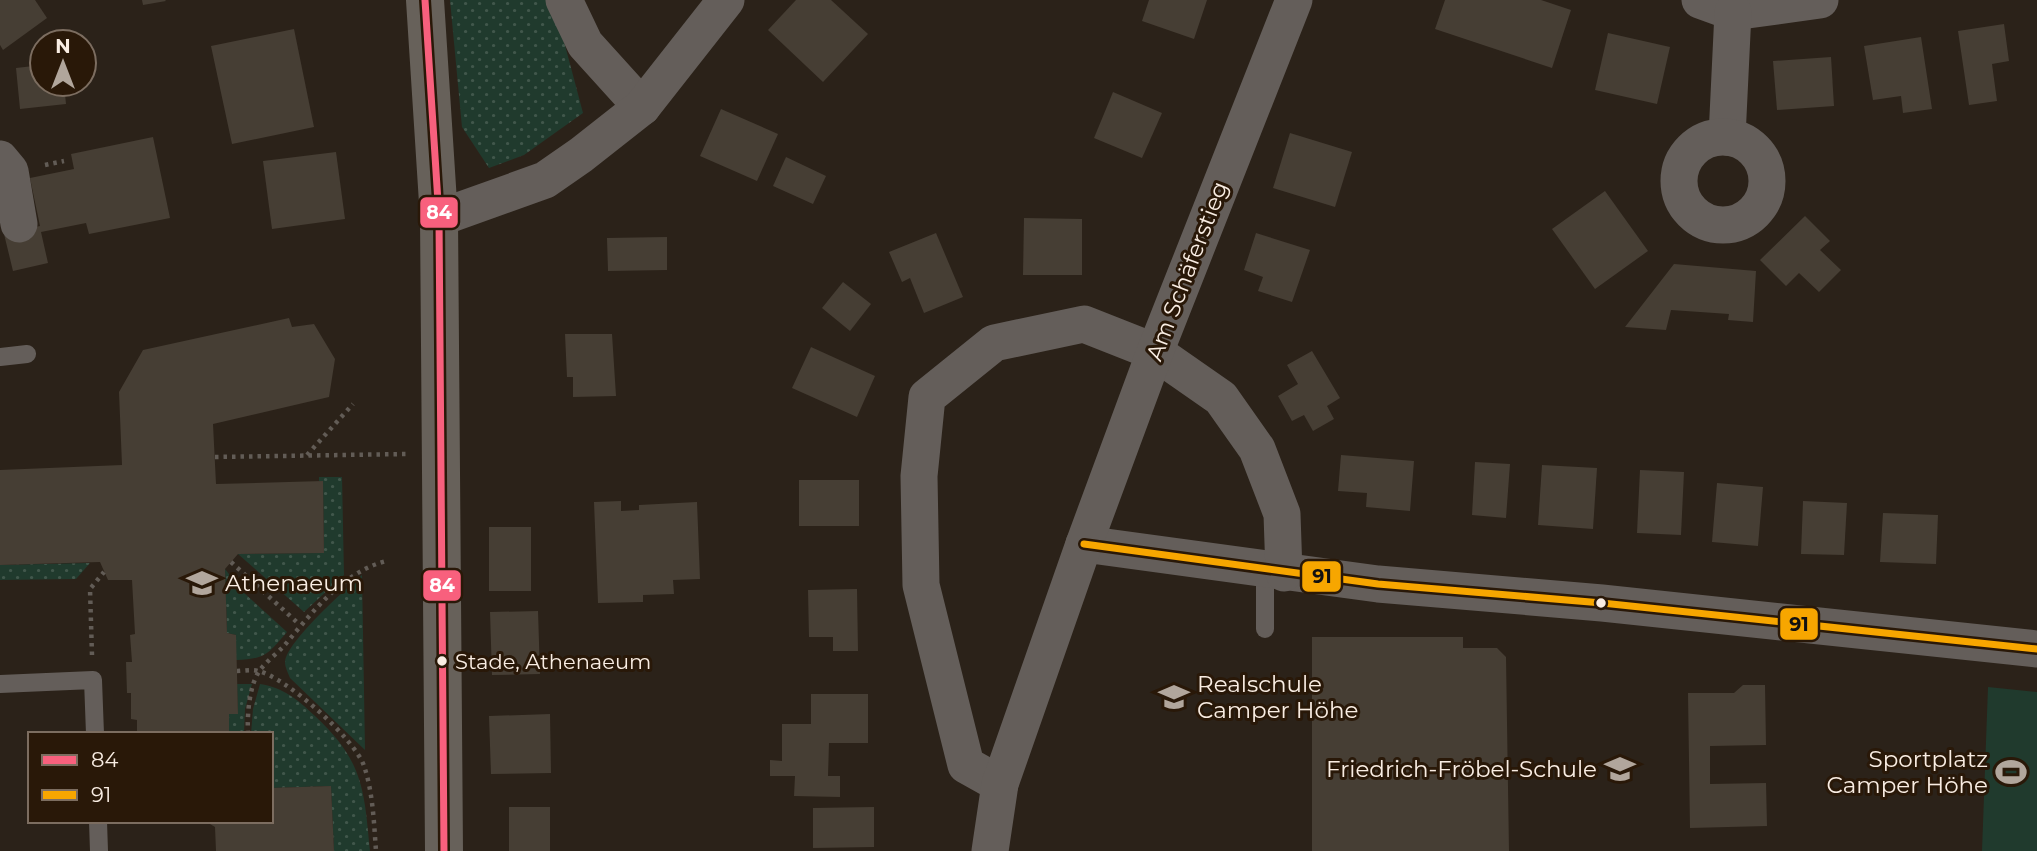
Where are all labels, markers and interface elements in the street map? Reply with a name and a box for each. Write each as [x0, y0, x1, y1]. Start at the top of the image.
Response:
north arrow [28, 28, 98, 98]
text: N [55, 35, 71, 58]
street label: Am Schäferstieg [1140, 177, 1234, 365]
line badge: 84 [419, 196, 459, 229]
text: 84 [426, 201, 452, 224]
line badge: 91 [1301, 560, 1342, 593]
text: 91 [1312, 565, 1332, 588]
school or university icon: Athenaeum [185, 566, 219, 600]
place label: Athenaeum [225, 569, 363, 597]
line badge: 84 [422, 569, 462, 602]
text: 84 [429, 574, 455, 597]
unlabelled marker [1594, 596, 1608, 610]
line badge: 91 [1779, 607, 1819, 641]
text: 91 [1789, 613, 1809, 636]
place label: Stade, Athenaeum [455, 649, 651, 674]
marker: Stade, Athenaeum [435, 654, 449, 668]
place label: Realschule Camper Höhe [1197, 670, 1358, 724]
school or university icon: Realschule Camper Höhe [1157, 680, 1191, 714]
legend [28, 732, 273, 823]
place label: Sportplatz Camper Höhe [1827, 745, 1988, 799]
text: 84 [91, 747, 118, 772]
school or university icon: Friedrich-Fröbel-Schule [1603, 752, 1637, 786]
place label: Friedrich-Fröbel-Schule [1326, 755, 1597, 783]
sports icon: Sportplatz Camper Höhe [1994, 755, 2028, 789]
text: 91 [91, 782, 111, 807]

